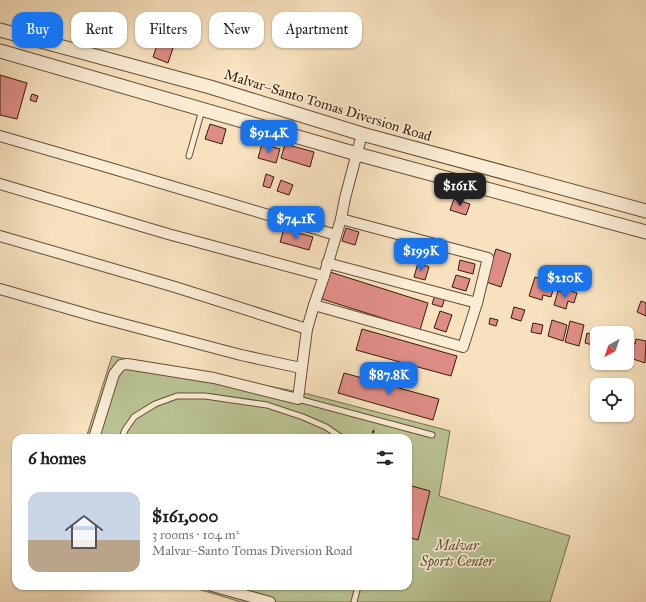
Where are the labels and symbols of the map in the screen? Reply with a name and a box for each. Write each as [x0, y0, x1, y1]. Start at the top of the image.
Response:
street label: Malvar–Santo Tomas Diversion Road [222, 66, 434, 145]
pin: $91.4K [236, 120, 302, 154]
pin: $161K [432, 173, 488, 207]
pin: $74.1K [263, 206, 329, 240]
pin: $199K [393, 238, 449, 272]
pin: $210K [537, 265, 593, 299]
north arrow [590, 326, 634, 370]
pin: $87.8K [356, 362, 422, 396]
park label: Malvar Sports Center [419, 537, 495, 571]

